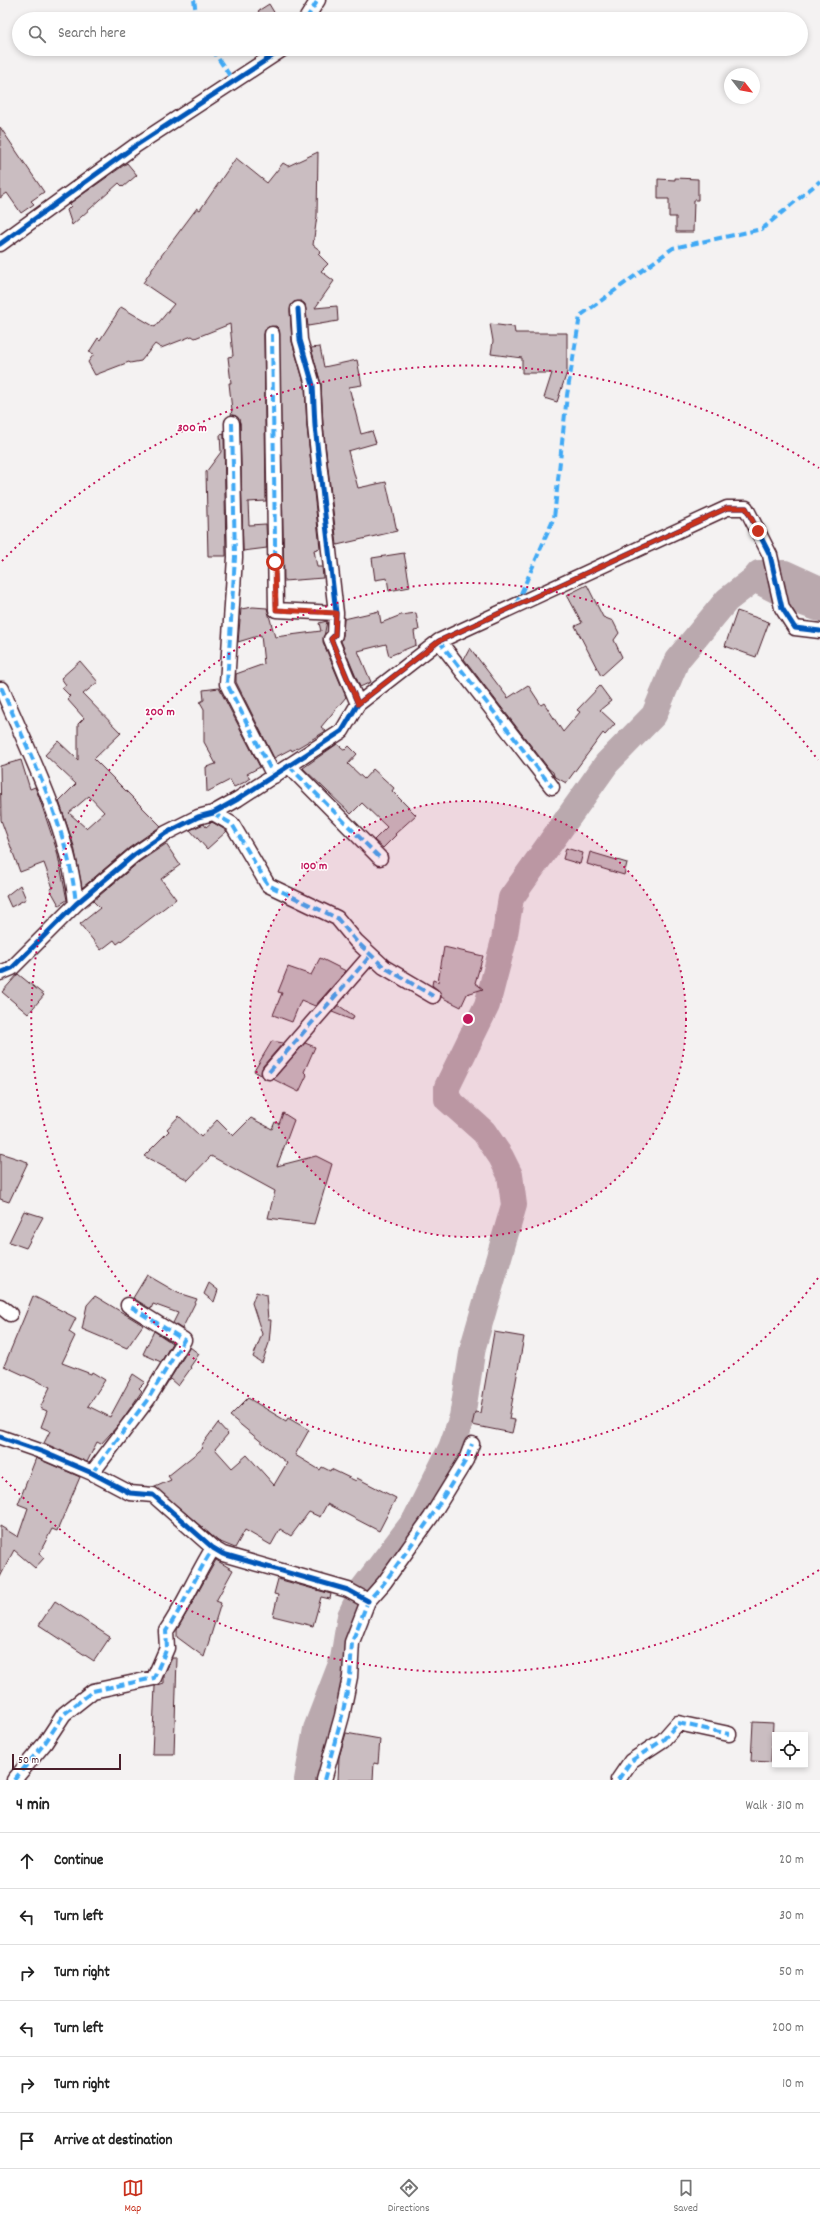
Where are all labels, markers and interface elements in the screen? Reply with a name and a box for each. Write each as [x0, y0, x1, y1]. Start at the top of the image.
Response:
search box [12, 12, 808, 56]
icon: search [26, 23, 48, 45]
text: Search here [58, 23, 126, 45]
north arrow [724, 68, 760, 104]
text: 300 m [177, 420, 207, 437]
route end [749, 522, 767, 540]
route start [266, 553, 284, 571]
text: 200 m [145, 704, 175, 721]
text: 100 m [301, 858, 327, 875]
centre of rings [461, 1012, 475, 1026]
map controls [772, 1732, 808, 1768]
button: locate [772, 1732, 808, 1768]
scale bar [12, 1752, 121, 1771]
text: 50 m [18, 1753, 39, 1769]
text: 4 min [16, 1794, 50, 1818]
text: Walk · 310 m [745, 1797, 804, 1816]
icon: ahead [16, 1850, 38, 1872]
text: Continue [54, 1850, 103, 1872]
text: 20 m [779, 1851, 804, 1870]
icon: left [16, 1906, 38, 1928]
text: Turn left [54, 1906, 103, 1928]
text: 30 m [779, 1907, 804, 1926]
icon: right [16, 1962, 38, 1984]
text: Turn right [54, 1962, 110, 1984]
text: 50 m [779, 1963, 804, 1982]
icon: left [16, 2018, 38, 2040]
text: Turn left [54, 2018, 103, 2040]
text: 200 m [772, 2019, 804, 2038]
icon: right [16, 2074, 38, 2096]
text: Turn right [54, 2074, 110, 2096]
text: 10 m [782, 2075, 804, 2094]
icon: arrive [16, 2130, 38, 2152]
text: Arrive at destination [54, 2130, 172, 2152]
tab: Map [122, 2177, 144, 2217]
tab: Directions [388, 2177, 430, 2217]
tab: Saved [673, 2177, 698, 2217]

